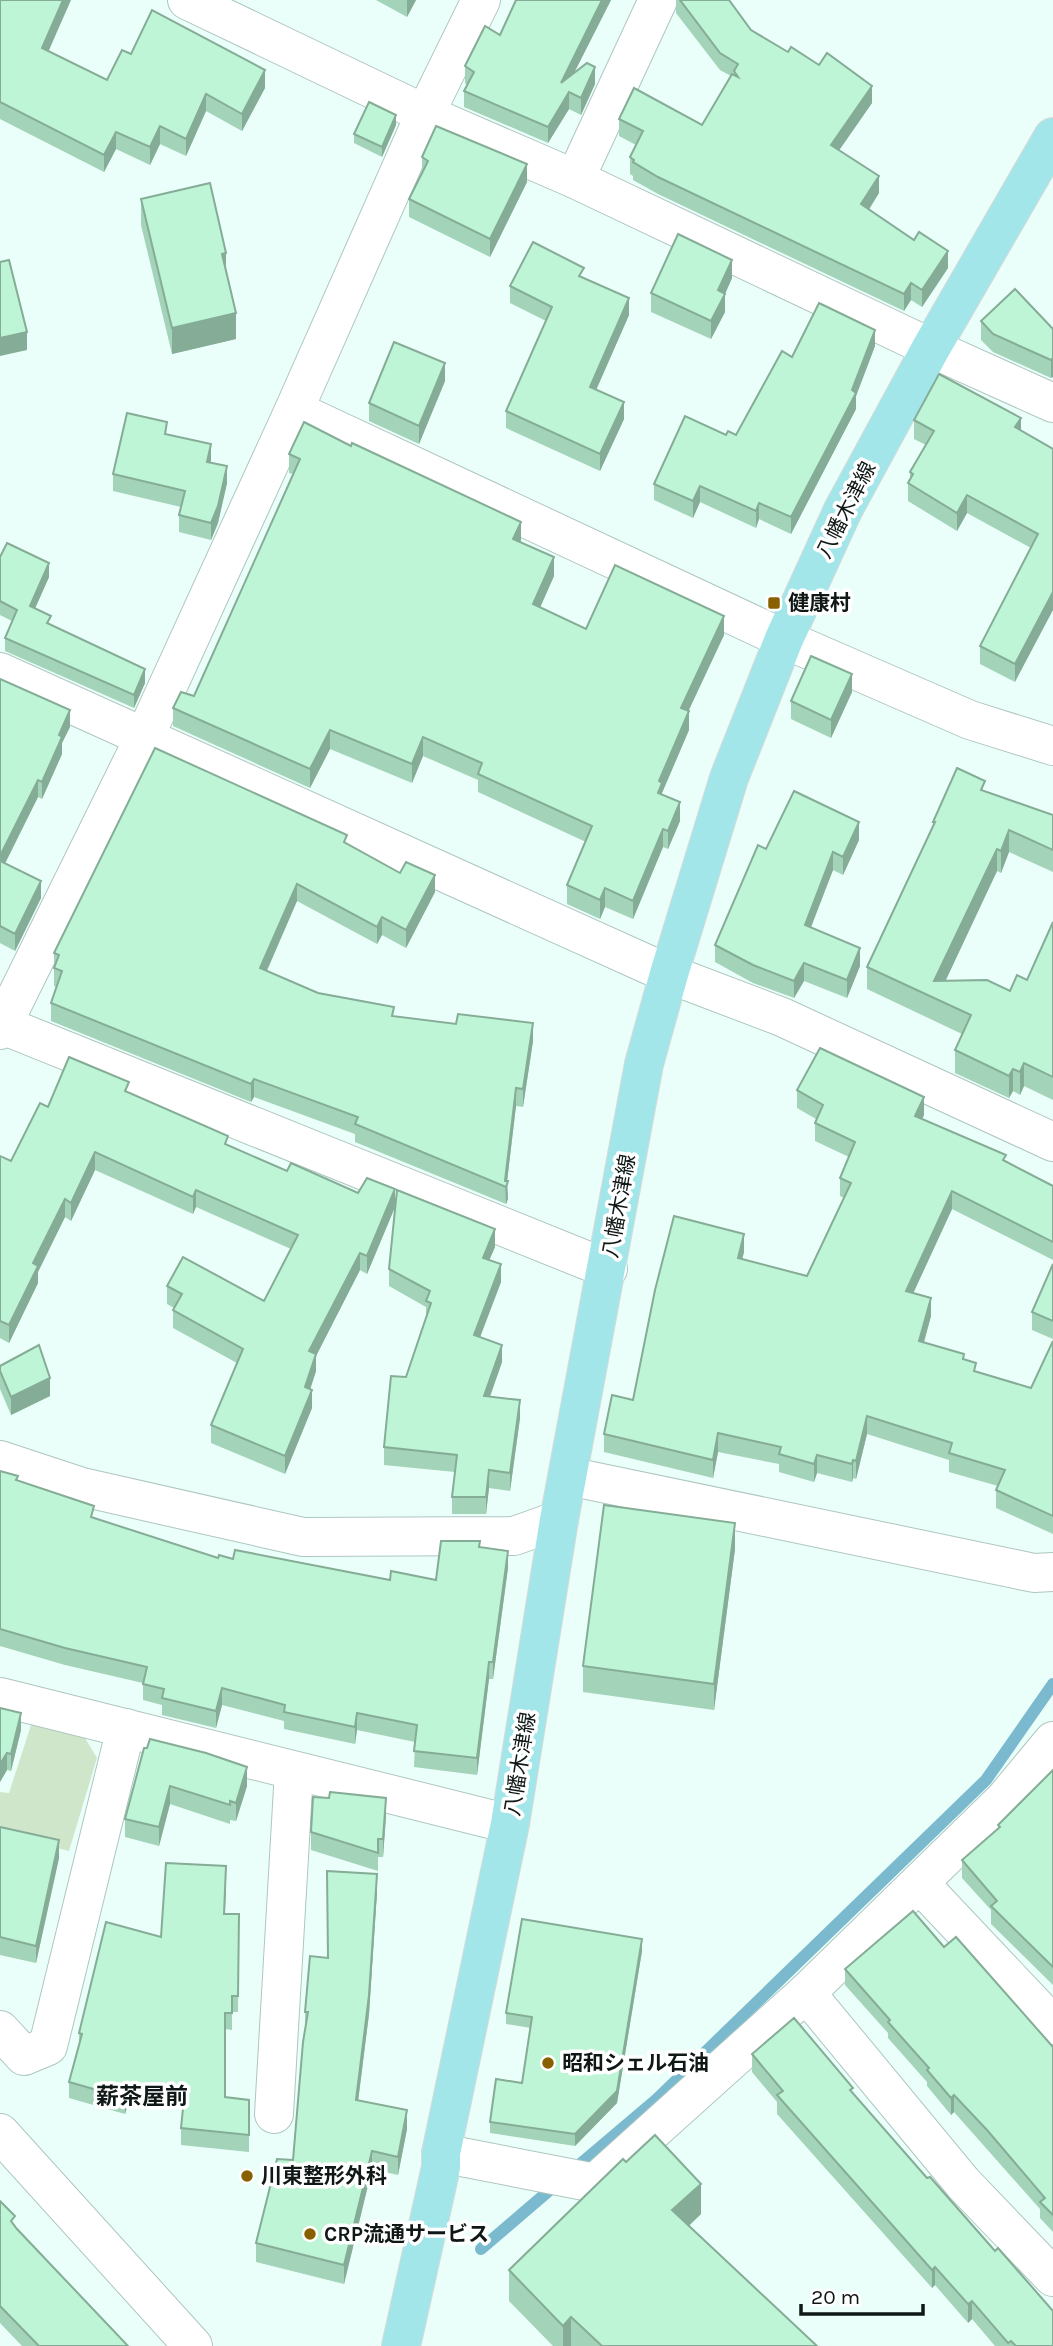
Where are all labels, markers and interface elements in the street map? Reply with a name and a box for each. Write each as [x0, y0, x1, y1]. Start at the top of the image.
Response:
street label: 八幡木津線 [811, 458, 881, 562]
place label: 健康村 [788, 591, 851, 615]
marker: 健康村 [766, 595, 782, 611]
street label: 八幡木津線 [598, 1152, 640, 1260]
street label: 八幡木津線 [500, 1710, 540, 1818]
place label: 昭和シェル石油 [562, 2051, 709, 2075]
marker: 昭和シェル石油 [540, 2055, 556, 2071]
district label: 薪茶屋前 [96, 2083, 188, 2110]
place label: 川東整形外科 [261, 2164, 387, 2188]
marker: 川東整形外科 [239, 2168, 255, 2184]
place label: CRP流通サービス [324, 2222, 489, 2246]
marker: CRP流通サービス [302, 2226, 318, 2242]
scale bar [801, 2272, 923, 2316]
text: 20 m [811, 2285, 860, 2309]

